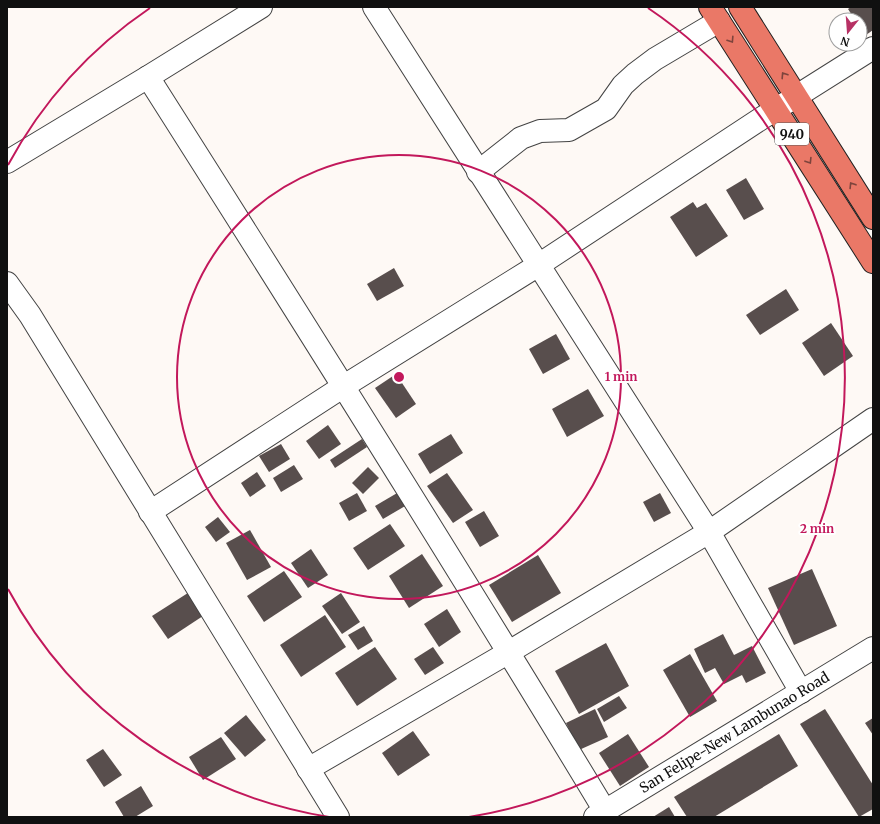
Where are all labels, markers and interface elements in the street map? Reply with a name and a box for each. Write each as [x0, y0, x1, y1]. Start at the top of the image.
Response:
north arrow [828, 12, 868, 52]
text: N [839, 34, 851, 50]
one-way arrow [726, 36, 734, 43]
one-way arrow [781, 72, 788, 79]
road number: 940 [775, 123, 809, 145]
one-way arrow [804, 157, 812, 164]
one-way arrow [850, 182, 857, 189]
text: 1 min [605, 369, 637, 384]
centre of rings [392, 370, 406, 384]
text: 2 min [800, 521, 834, 536]
street label: San Felipe-New Lambunao Road [636, 668, 833, 797]

